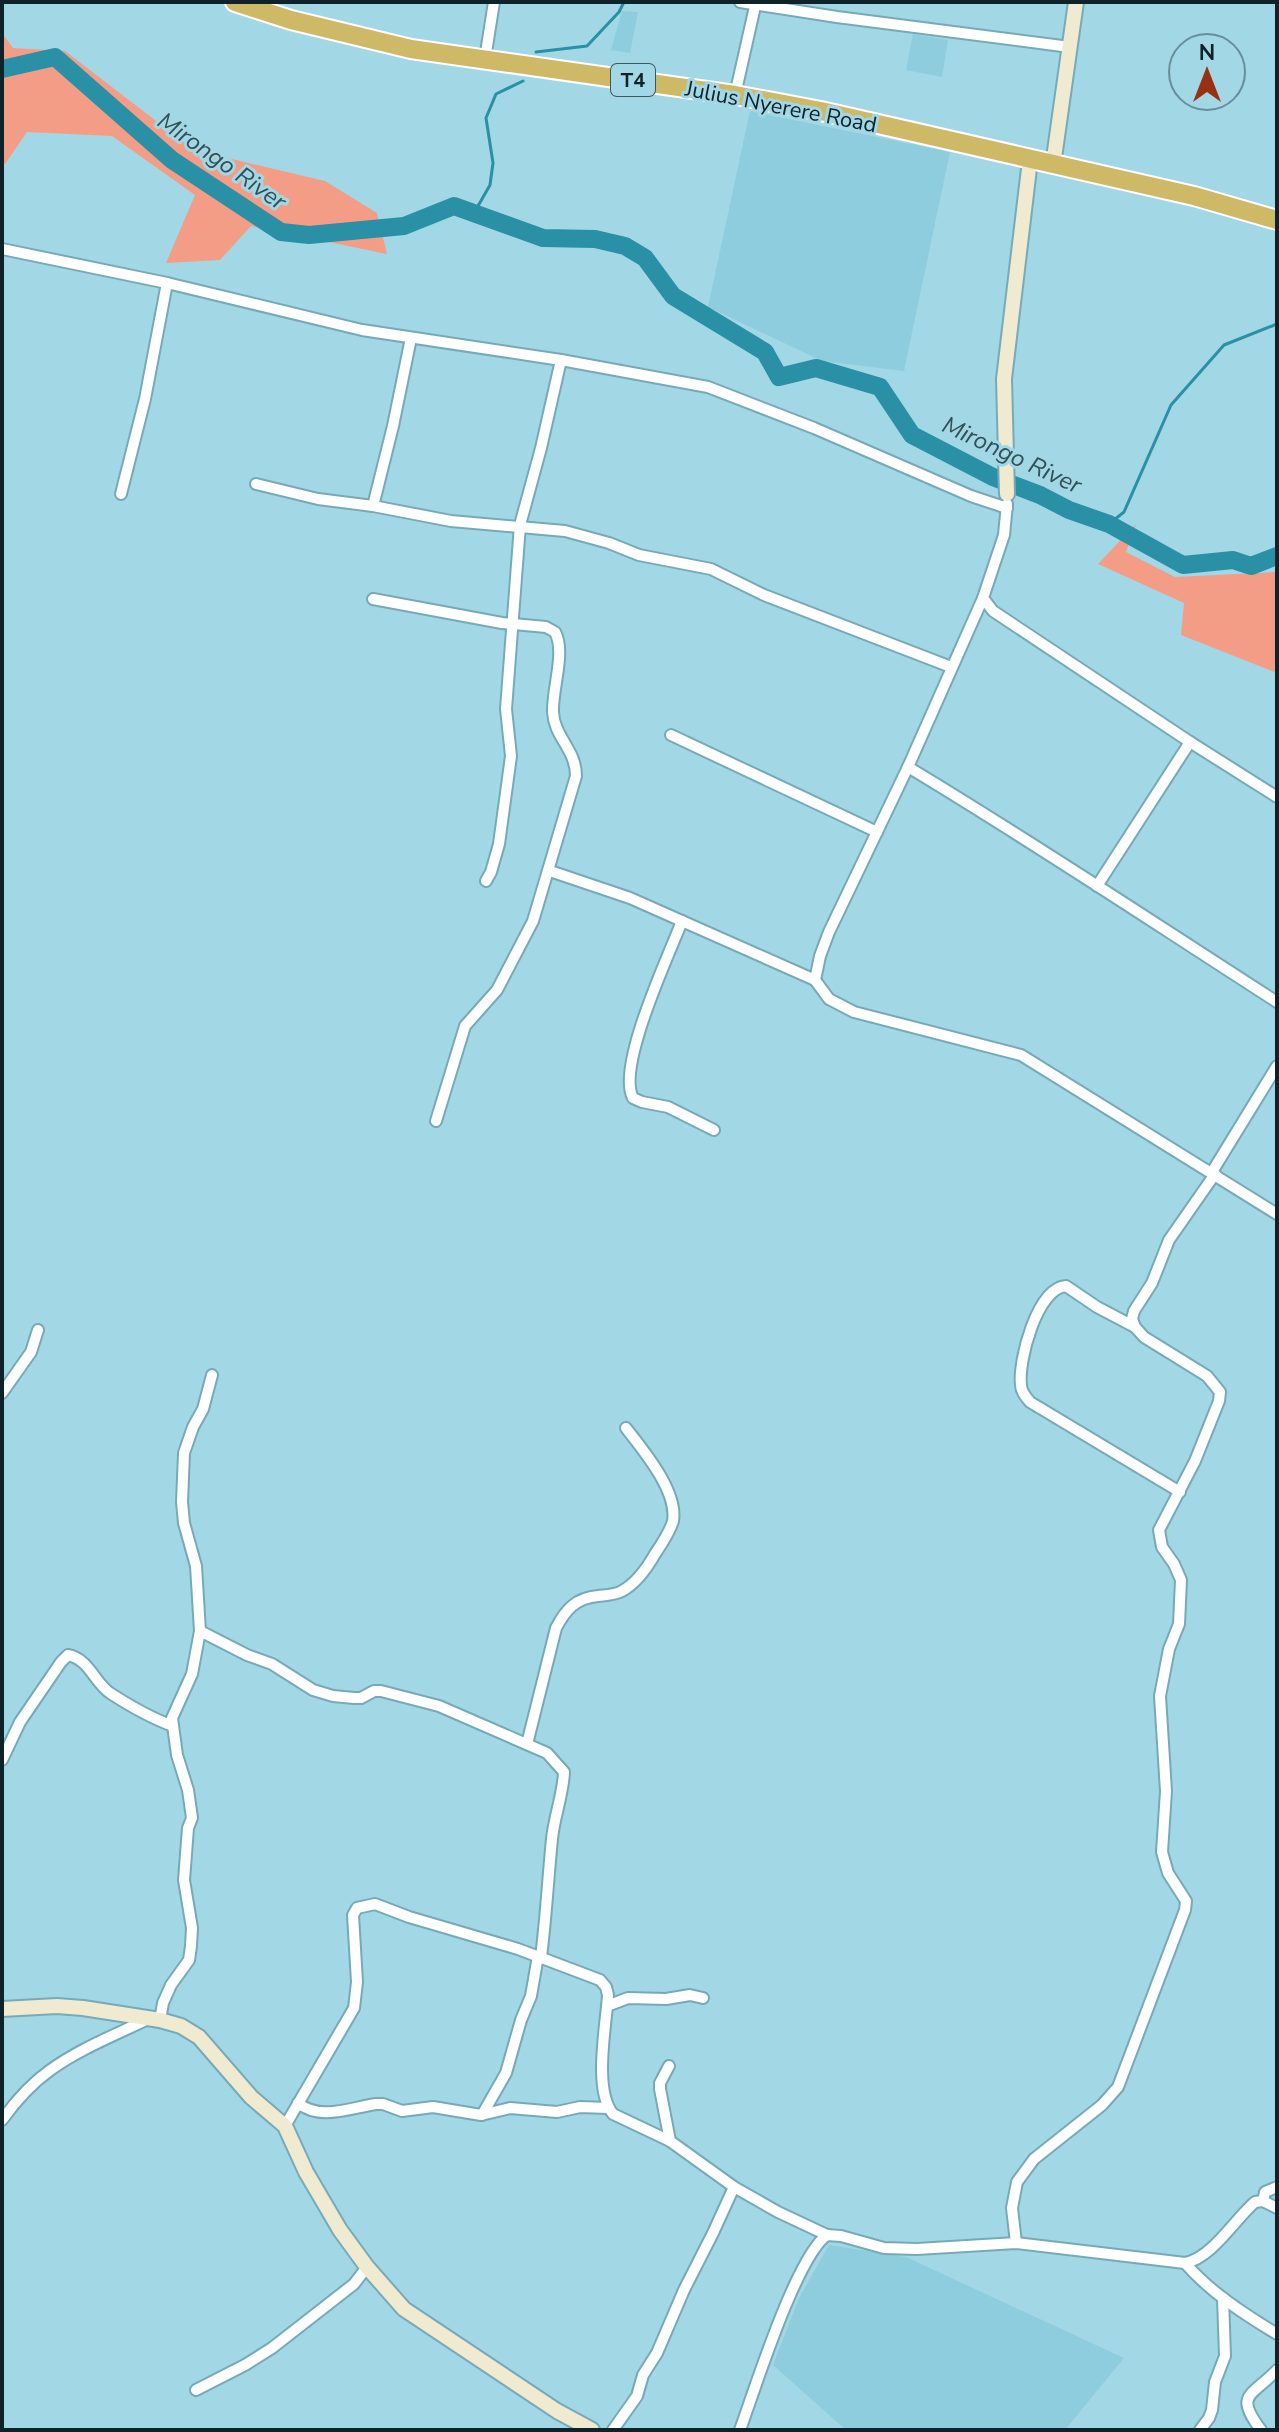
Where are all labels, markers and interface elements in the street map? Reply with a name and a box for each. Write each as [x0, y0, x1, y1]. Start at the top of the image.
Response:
north arrow [1167, 32, 1247, 112]
text: N [1199, 38, 1215, 68]
road number: T4 [611, 64, 655, 96]
street label: Julius Nyerere Road [682, 74, 879, 140]
water label: Mirongo River [151, 105, 294, 218]
water label: Mirongo River [937, 409, 1088, 502]

